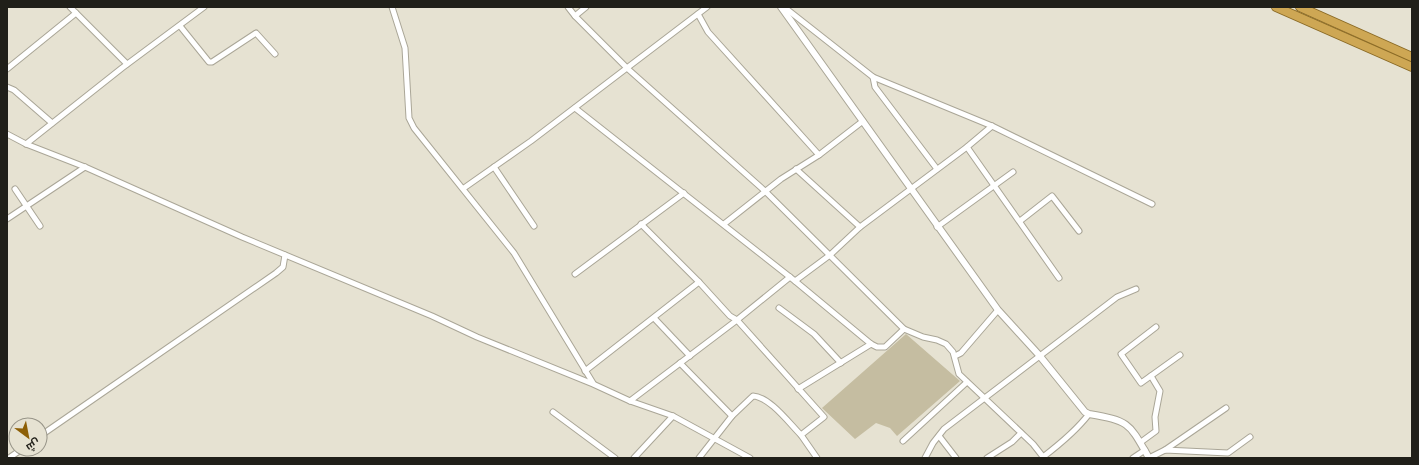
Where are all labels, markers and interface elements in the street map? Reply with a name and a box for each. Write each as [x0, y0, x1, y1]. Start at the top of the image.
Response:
north arrow [8, 417, 48, 457]
text: ش [24, 436, 42, 454]

